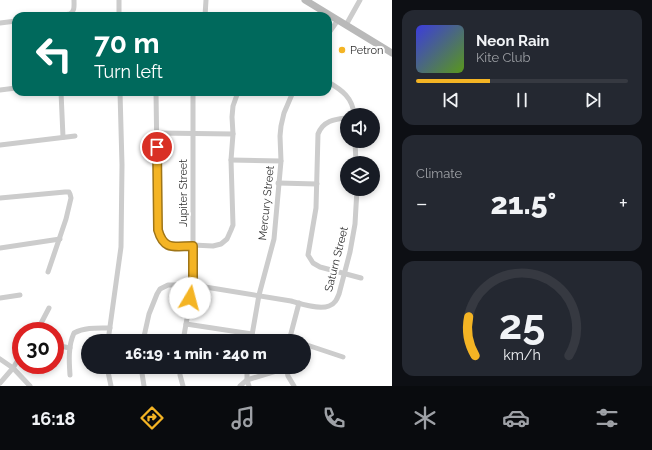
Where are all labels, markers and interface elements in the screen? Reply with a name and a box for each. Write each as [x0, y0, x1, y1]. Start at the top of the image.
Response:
text: 70 m [94, 27, 160, 60]
icon: left [28, 28, 80, 80]
text: Neon Rain [476, 32, 549, 50]
place label: Petron [350, 44, 383, 57]
marker: Petron [337, 45, 347, 55]
text: Kite Club [476, 50, 531, 65]
text: Turn left [94, 61, 163, 82]
icon: previous [440, 89, 462, 111]
icon: pause [511, 89, 533, 111]
icon: next [582, 89, 604, 111]
map controls [340, 108, 380, 196]
button: sound [340, 108, 380, 148]
pin [140, 130, 174, 164]
icon: arrive [146, 136, 168, 158]
button: layers [340, 156, 380, 196]
street label: Jupiter Street [177, 159, 190, 227]
street label: Mercury Street [256, 165, 277, 241]
text: Climate [416, 166, 462, 181]
text: 21.5° [491, 186, 556, 221]
text: − [416, 190, 428, 216]
text: + [619, 190, 628, 216]
street label: Saturn Street [322, 225, 351, 293]
position arrow [169, 277, 211, 319]
text: 25 [499, 300, 545, 349]
speed limit sign: 30 [12, 322, 64, 374]
text: 16:19 · 1 min · 240 m [125, 345, 267, 363]
text: km/h [503, 347, 541, 363]
icon: directions [138, 404, 166, 432]
icon: music [229, 404, 257, 432]
icon: phone [320, 404, 348, 432]
icon: climate [411, 404, 439, 432]
icon: car [502, 404, 530, 432]
icon: filters [593, 404, 621, 432]
text: 16:18 [31, 408, 75, 429]

